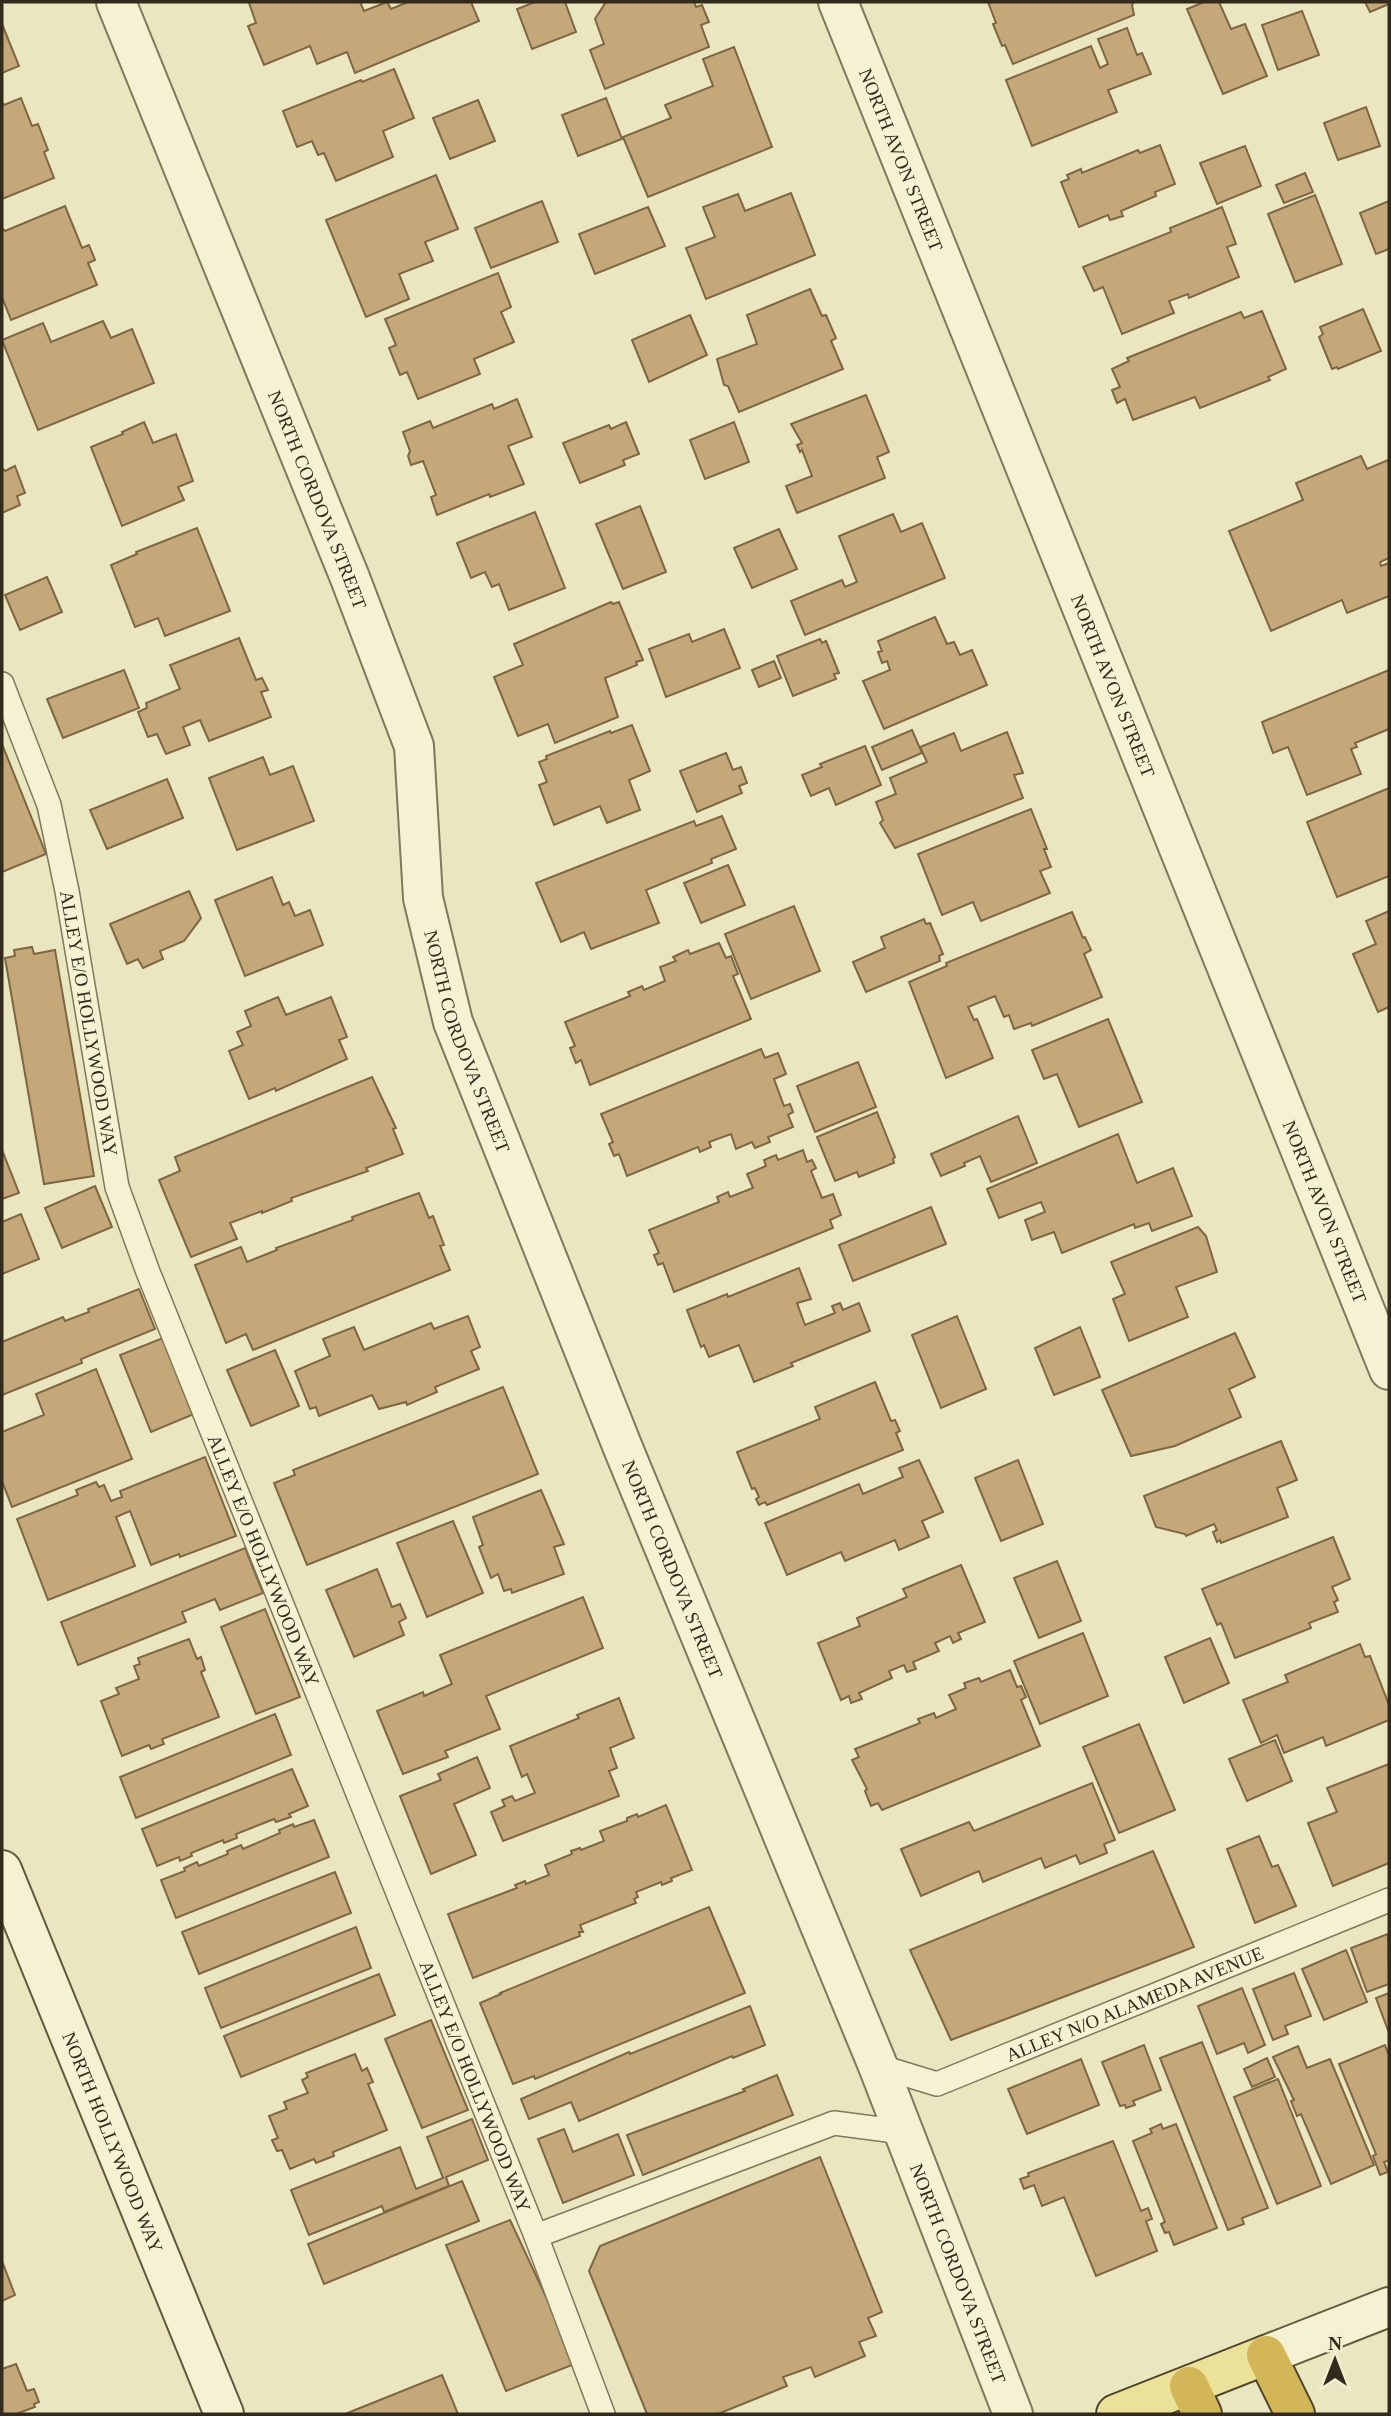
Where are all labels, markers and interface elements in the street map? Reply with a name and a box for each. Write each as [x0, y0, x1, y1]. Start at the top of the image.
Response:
street label: NORTH AVON STREET [855, 66, 947, 255]
street label: NORTH CORDOVA STREET [264, 387, 371, 613]
street label: NORTH AVON STREET [1067, 591, 1159, 781]
street label: ALLEY E/O HOLLYWOOD WAY [56, 889, 122, 1158]
street label: NORTH CORDOVA STREET [420, 928, 514, 1156]
street label: NORTH AVON STREET [1279, 1117, 1371, 1306]
street label: ALLEY E/O HOLLYWOOD WAY [204, 1432, 324, 1689]
street label: NORTH CORDOVA STREET [618, 1457, 727, 1682]
street label: ALLEY N/O ALAMEDA AVENUE [1003, 1942, 1267, 2066]
street label: ALLEY E/O HOLLYWOOD WAY [415, 1958, 535, 2215]
street label: NORTH HOLLYWOOD WAY [58, 2029, 167, 2256]
street label: NORTH CORDOVA STREET [906, 2161, 1010, 2387]
north arrow [1300, 2325, 1370, 2395]
text: N [1328, 2333, 1342, 2354]

